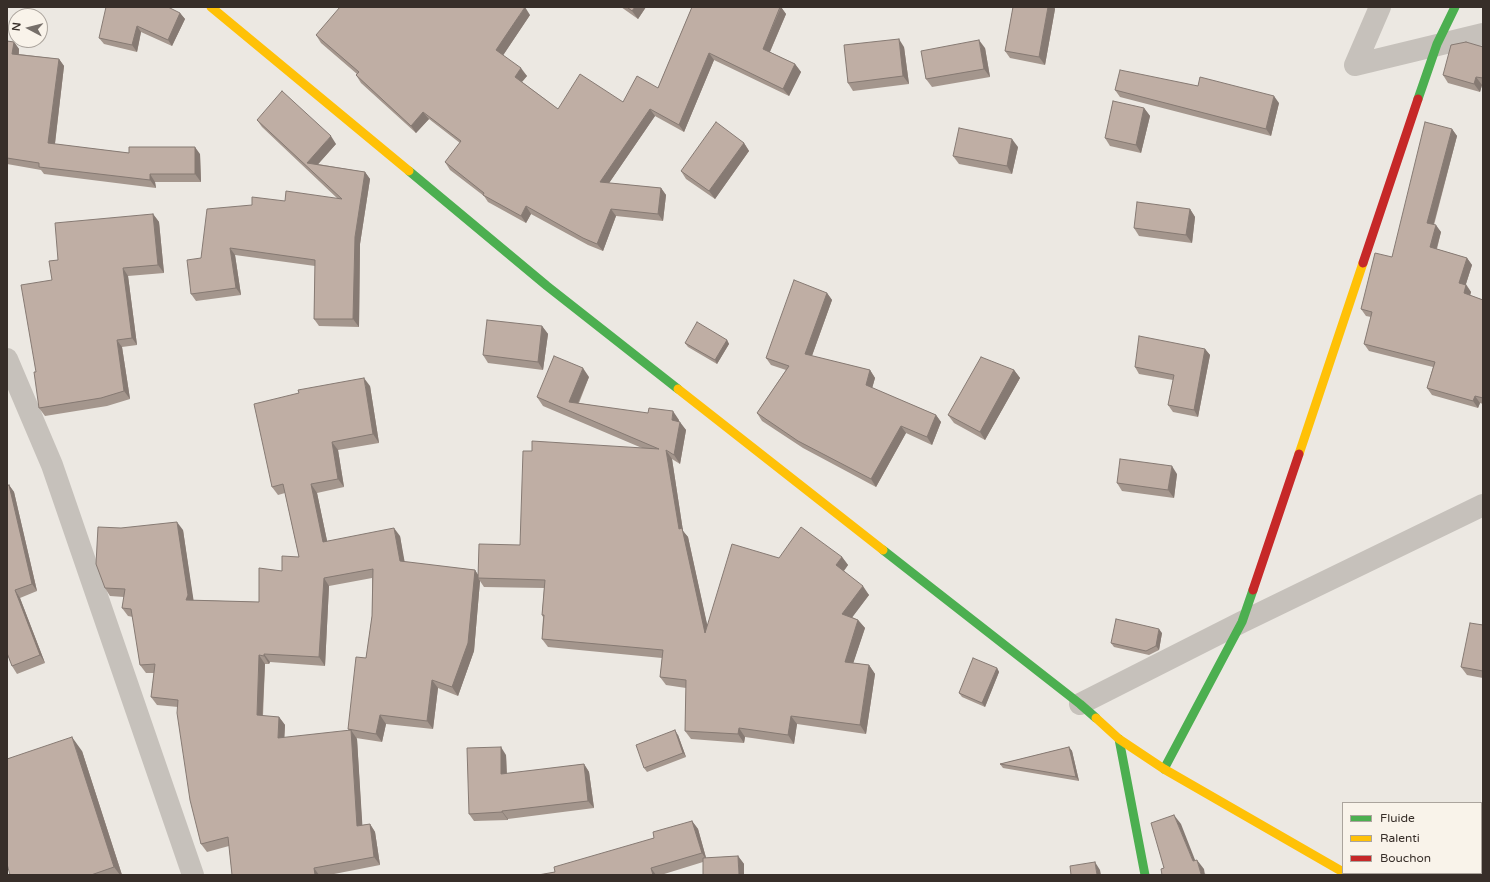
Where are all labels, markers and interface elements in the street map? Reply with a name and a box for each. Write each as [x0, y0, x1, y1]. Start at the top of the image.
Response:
north arrow [8, 8, 48, 48]
text: N [10, 21, 24, 32]
legend [1342, 802, 1482, 874]
text: Fluide [1380, 811, 1415, 825]
text: Ralenti [1380, 831, 1420, 845]
text: Bouchon [1380, 851, 1431, 865]

